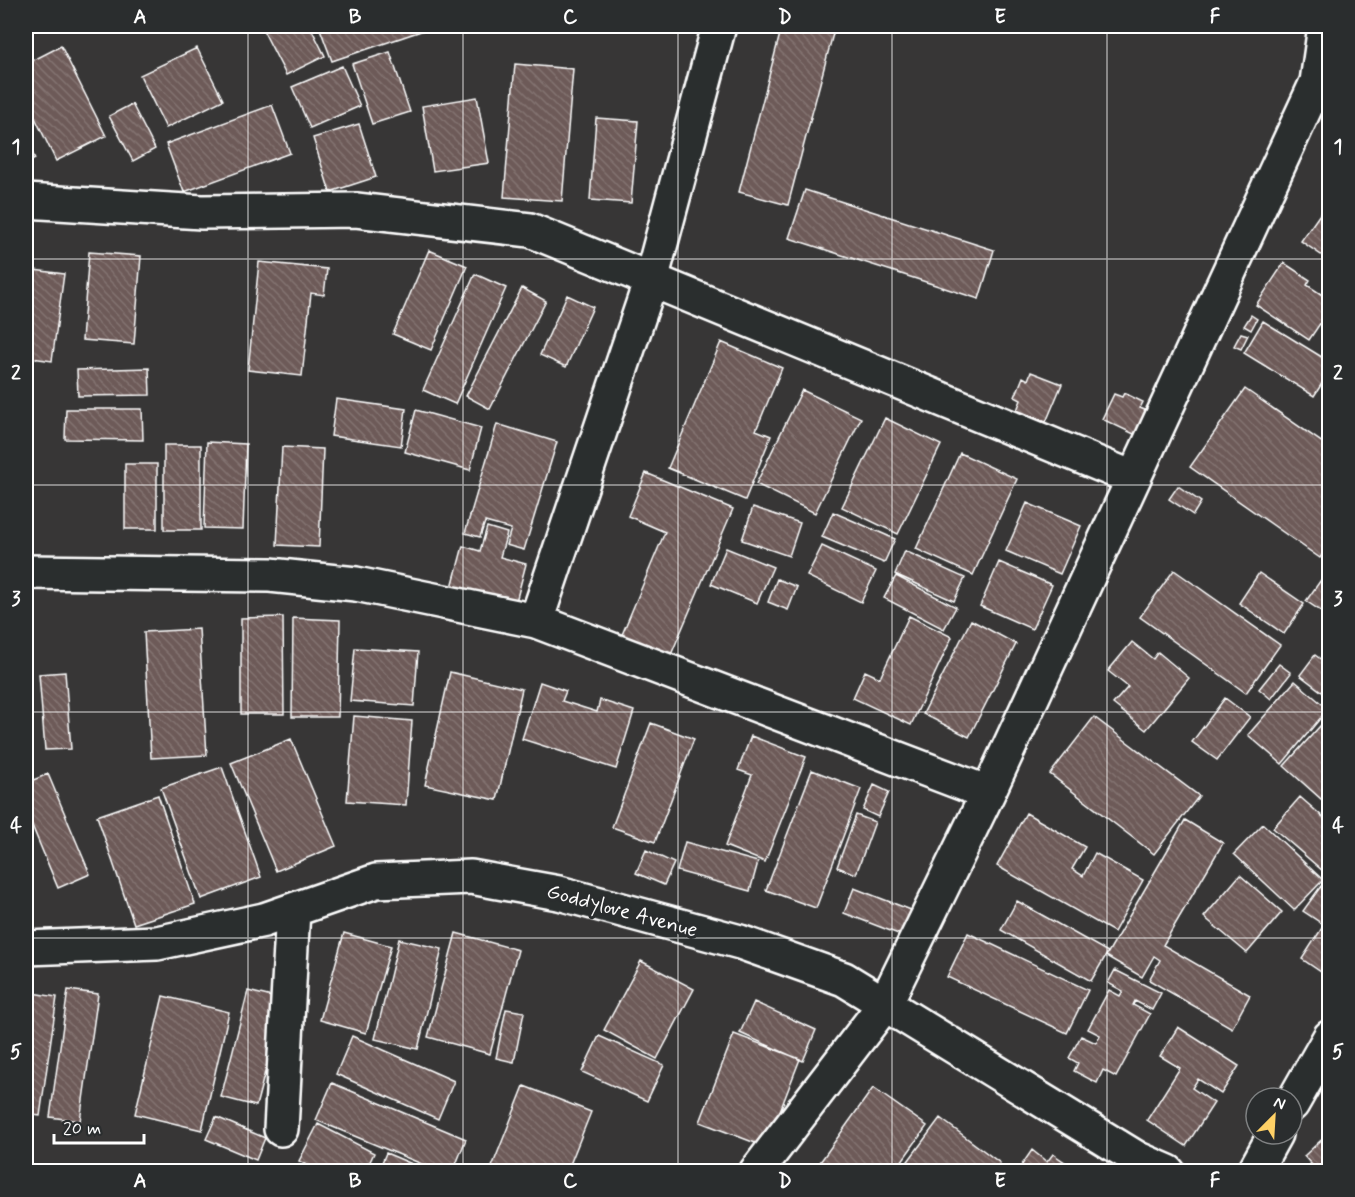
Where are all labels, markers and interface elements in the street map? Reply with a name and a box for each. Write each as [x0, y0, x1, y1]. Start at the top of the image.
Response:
text: A [133, 4, 147, 31]
text: B [349, 4, 362, 31]
text: C [563, 4, 578, 31]
text: D [778, 4, 792, 31]
text: E [994, 4, 1006, 31]
text: F [1210, 4, 1221, 31]
text: 1 [12, 134, 20, 161]
text: 1 [1334, 134, 1342, 161]
text: 2 [11, 360, 21, 387]
text: 2 [1333, 360, 1343, 387]
text: 3 [11, 586, 21, 613]
text: 3 [1333, 586, 1343, 613]
text: 4 [10, 813, 22, 840]
text: 4 [1332, 813, 1344, 840]
street label: Goddylove Avenue [544, 877, 700, 945]
text: 5 [10, 1039, 22, 1066]
text: 5 [1332, 1039, 1344, 1066]
north arrow [1244, 1086, 1304, 1146]
text: N [1270, 1092, 1289, 1115]
scale bar [54, 1107, 144, 1145]
text: 20 m [63, 1117, 101, 1141]
text: A [133, 1168, 147, 1195]
text: B [349, 1168, 362, 1195]
text: C [563, 1168, 578, 1195]
text: D [778, 1168, 792, 1195]
text: E [994, 1168, 1006, 1195]
text: F [1210, 1168, 1221, 1195]

